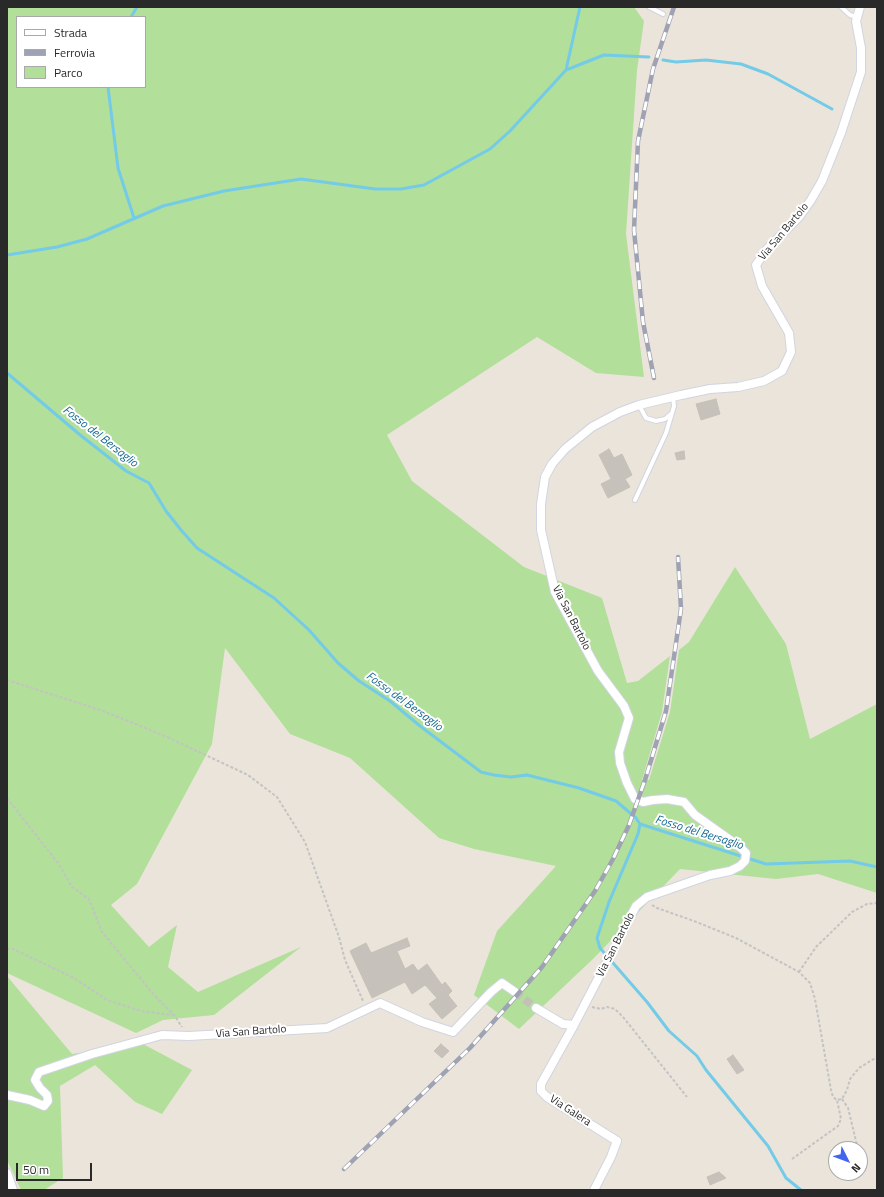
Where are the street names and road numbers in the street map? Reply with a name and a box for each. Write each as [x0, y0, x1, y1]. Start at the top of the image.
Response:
street label: Via San Bartolo [756, 201, 812, 263]
street label: Via San Bartolo [549, 584, 593, 652]
street label: Via San Bartolo [594, 911, 638, 979]
street label: Via San Bartolo [215, 1023, 287, 1041]
street label: Via Galera [547, 1093, 593, 1129]

